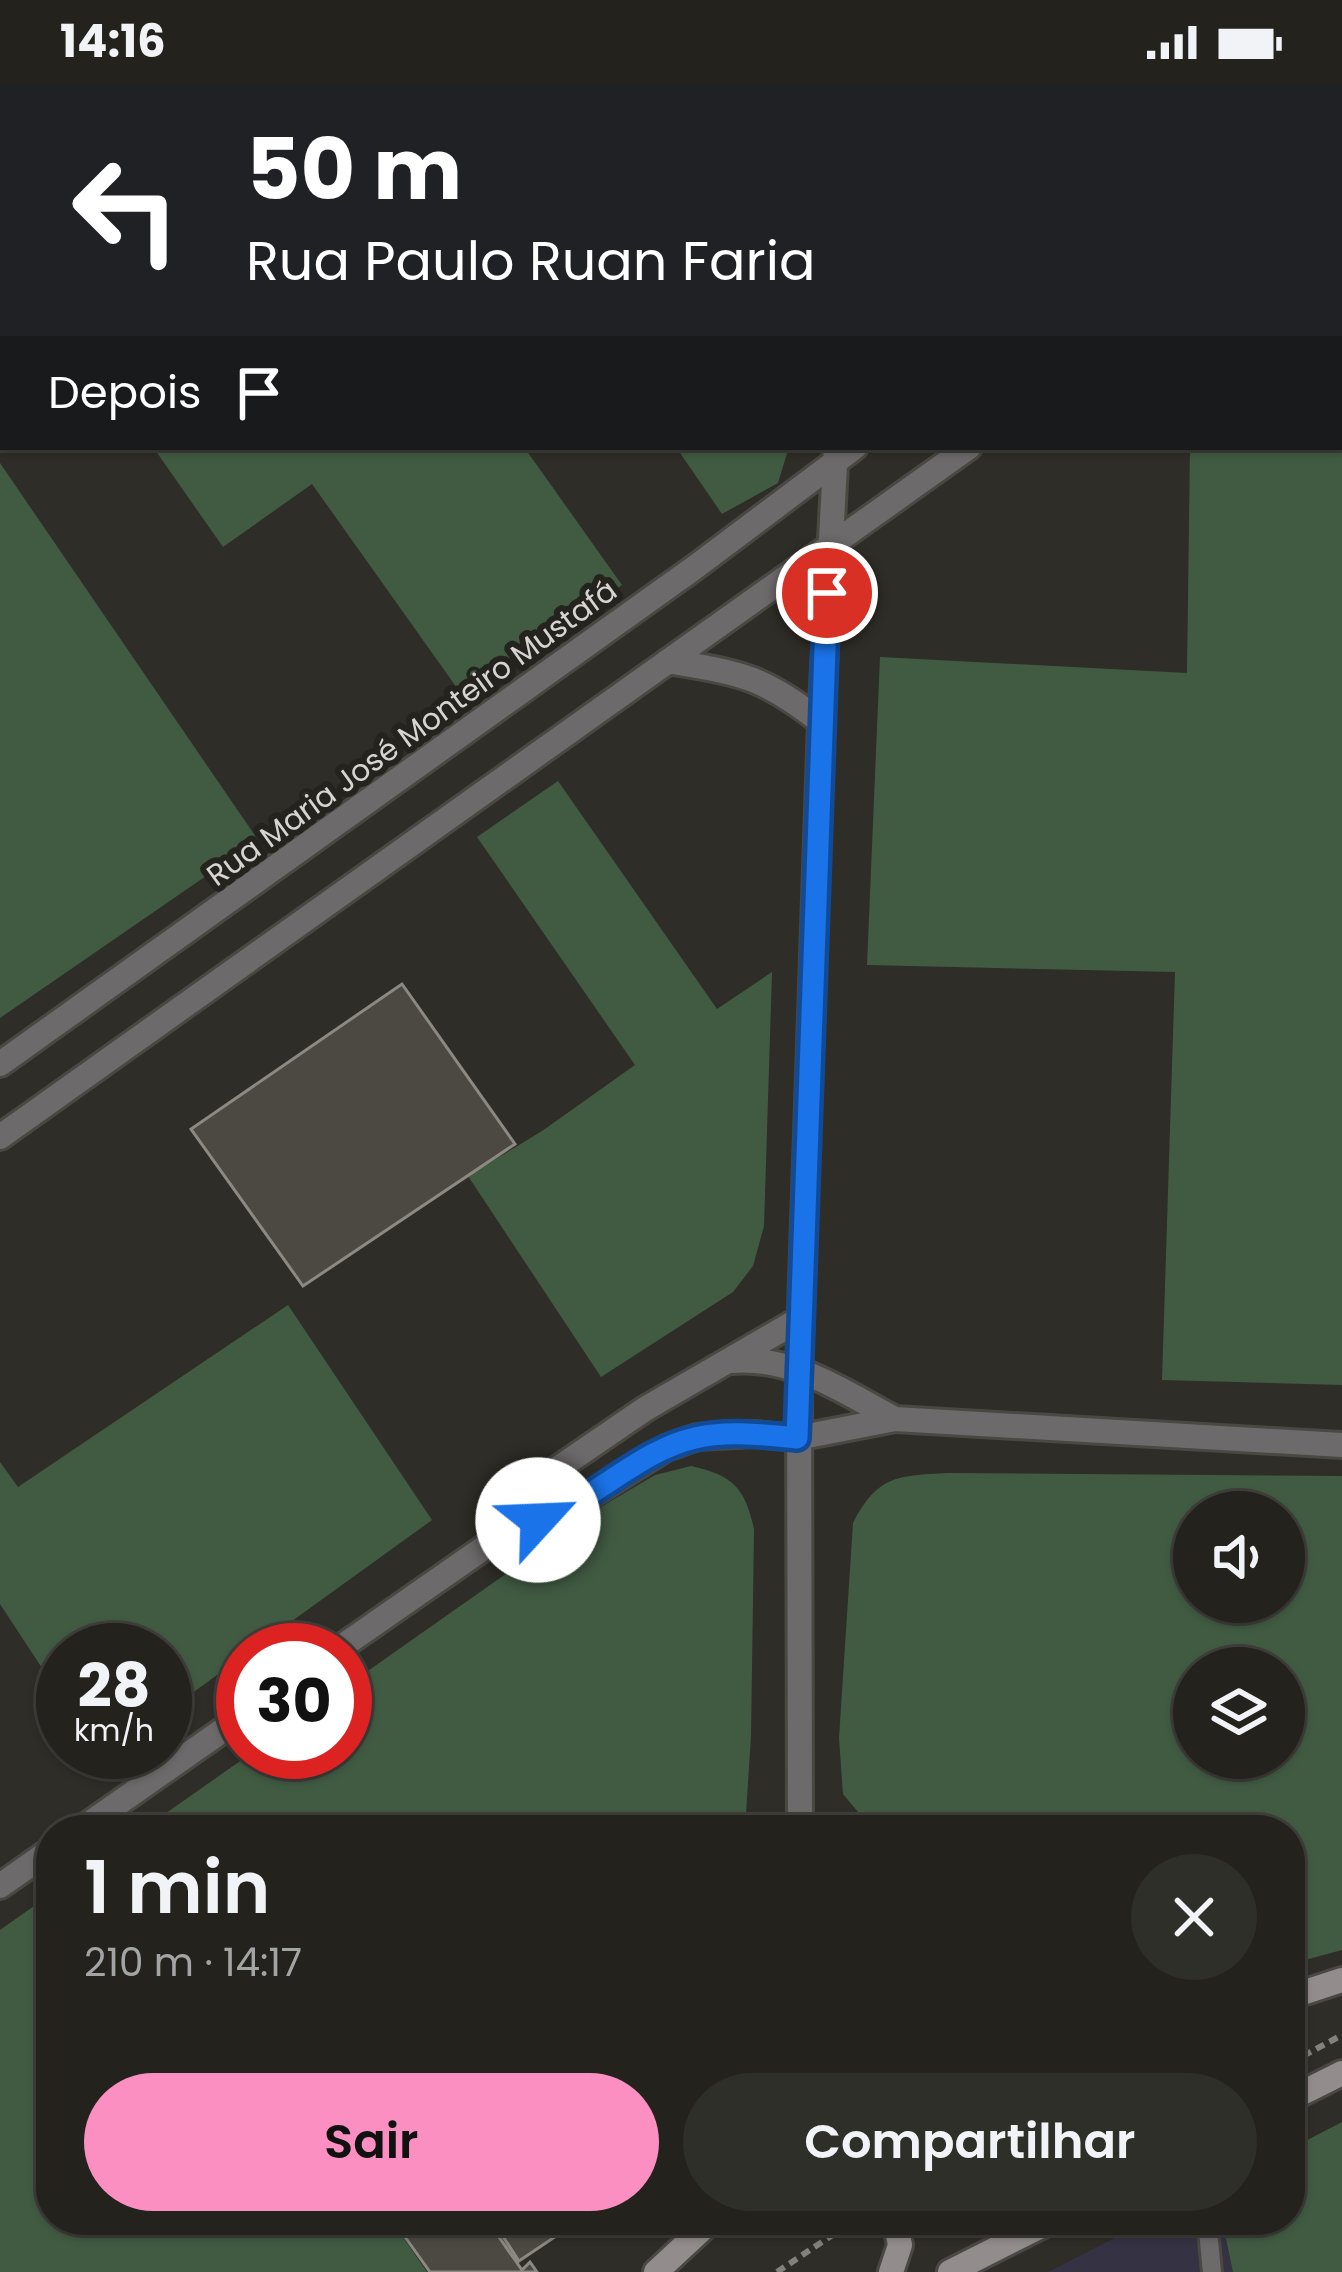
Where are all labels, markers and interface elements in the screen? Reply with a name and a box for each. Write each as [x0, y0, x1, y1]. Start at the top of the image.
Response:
text: 14:16 [60, 10, 166, 73]
text: 50 m [246, 111, 462, 228]
icon: left [48, 132, 204, 288]
text: Rua Paulo Ruan Faria [246, 223, 815, 299]
icon: arrive [226, 360, 292, 426]
text: Depois [48, 361, 202, 424]
pin [776, 542, 878, 644]
icon: arrive [794, 560, 860, 626]
street label: Rua Maria José Monteiro Mustafá [198, 569, 626, 896]
position arrow [475, 1457, 601, 1583]
map controls [1173, 1491, 1305, 1779]
button: sound [1173, 1491, 1305, 1623]
speed limit sign: 30 [216, 1623, 372, 1779]
text: 28 [77, 1644, 151, 1728]
button: layers [1173, 1647, 1305, 1779]
text: km/h [74, 1709, 154, 1752]
text: 1 min [84, 1837, 270, 1938]
button: close [1131, 1854, 1257, 1980]
text: 210 m · 14:17 [84, 1935, 302, 1990]
button: Sair [84, 2073, 659, 2211]
button: Compartilhar [683, 2073, 1257, 2211]

